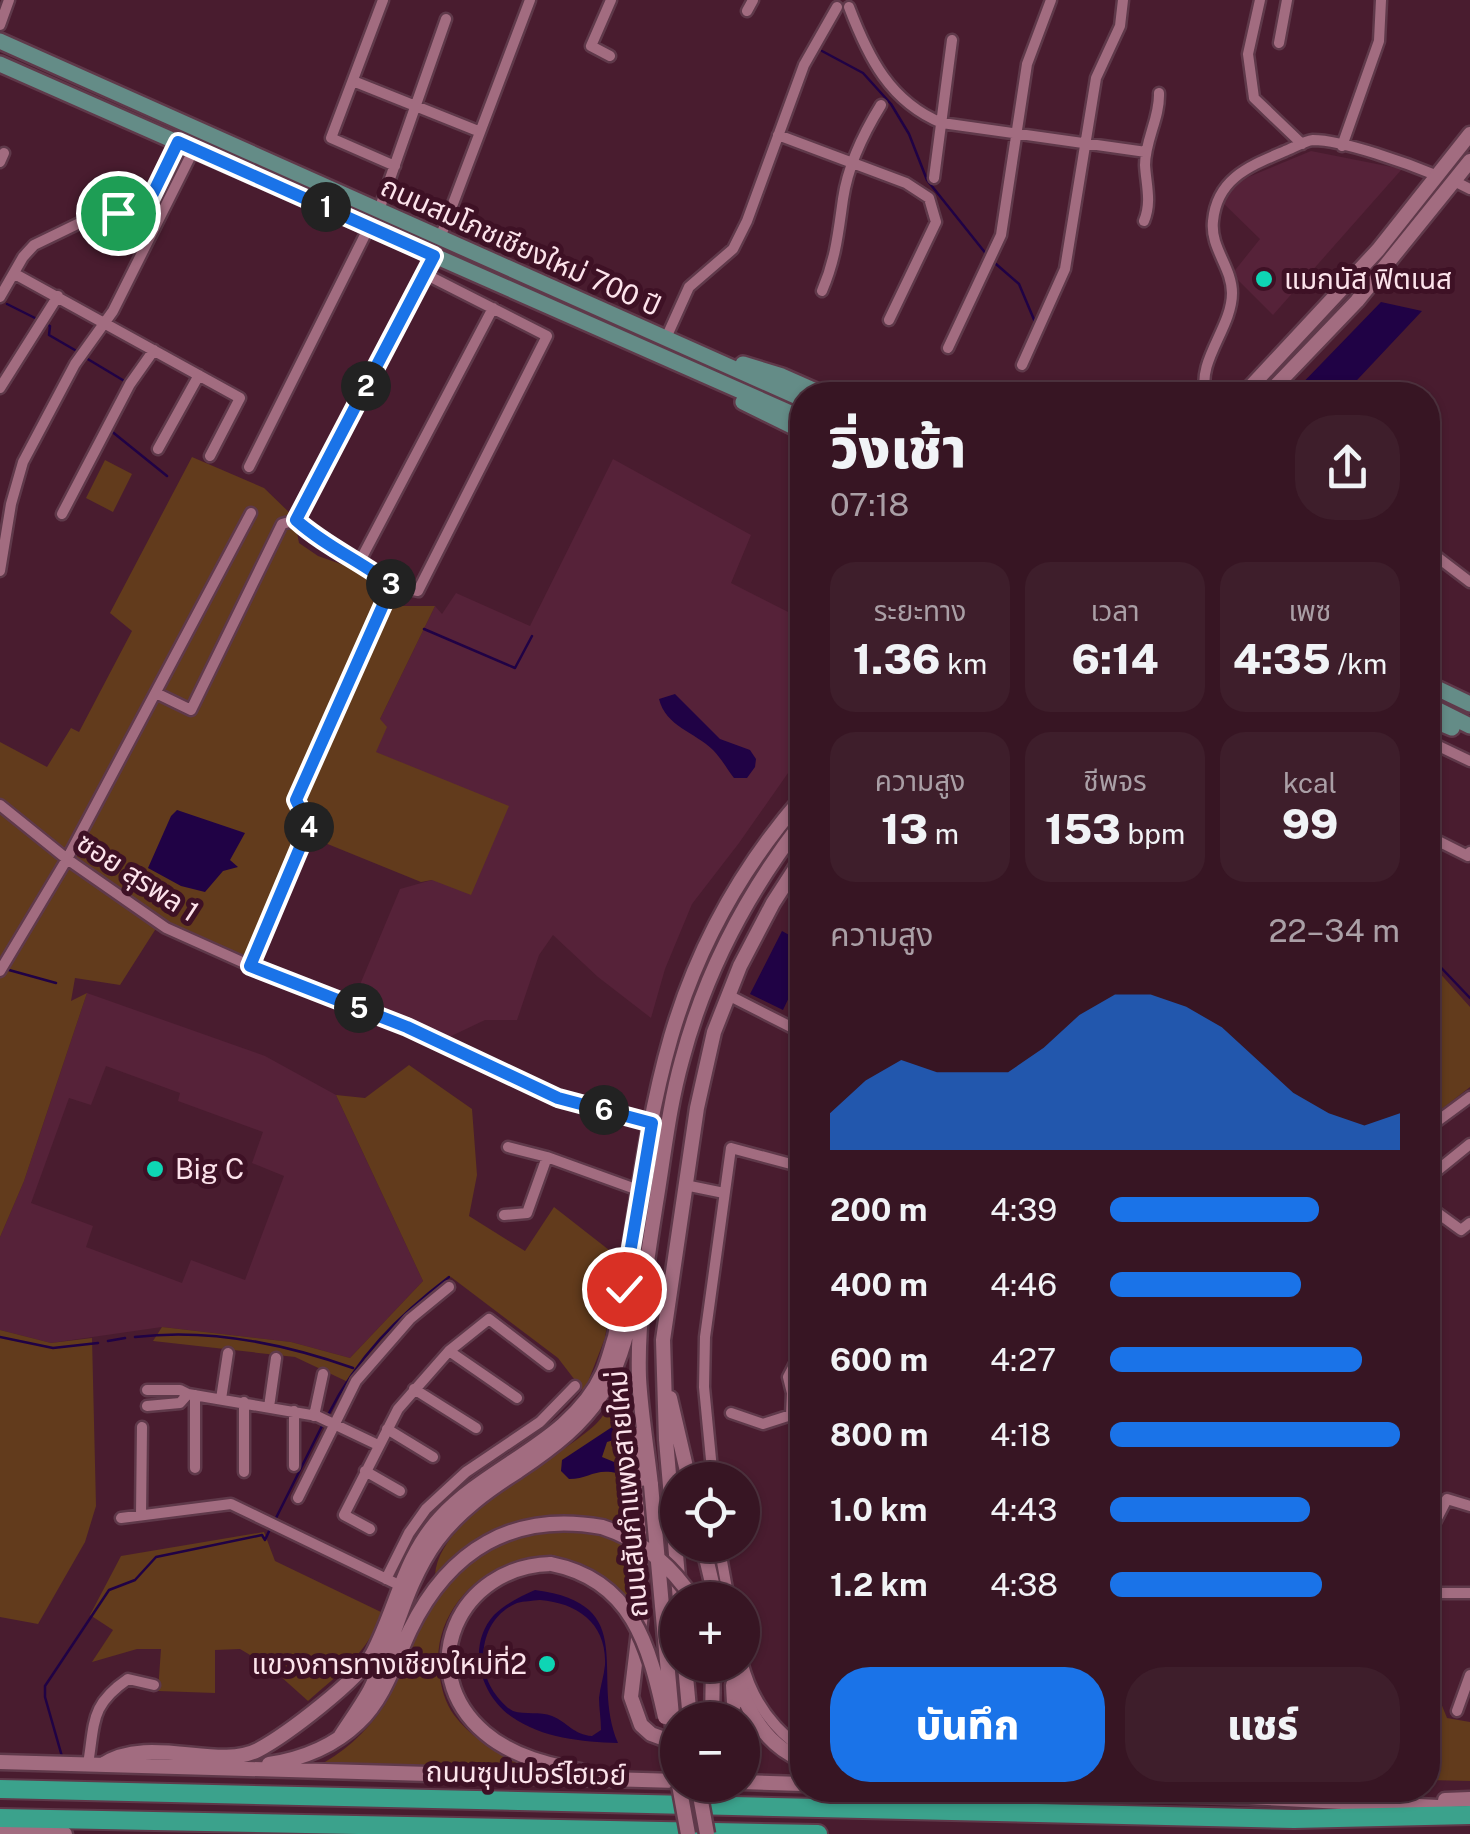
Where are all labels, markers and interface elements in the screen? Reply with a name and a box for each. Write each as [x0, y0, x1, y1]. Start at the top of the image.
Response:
street label: ถนนสมโภชเชียงใหม่ 700 ปี [376, 169, 666, 322]
pin [76, 171, 161, 256]
pin: 1 [301, 182, 351, 232]
icon: arrive [91, 186, 146, 241]
text: 1 [320, 190, 332, 223]
place label: แมกนัส ฟิตเนส [1284, 262, 1452, 295]
marker: แมกนัส ฟิตเนส [1253, 268, 1275, 290]
pin: 2 [341, 361, 391, 411]
text: 2 [357, 369, 375, 402]
button: share [1295, 415, 1400, 520]
text: วิ่งเช้า [830, 416, 966, 480]
text: 07:18 [830, 486, 909, 523]
pin: 3 [366, 559, 416, 609]
text: 3 [382, 567, 400, 600]
text: ระยะทาง [874, 594, 966, 627]
text: เวลา [1090, 594, 1140, 627]
text: เพซ [1289, 594, 1331, 627]
text: 1.36 [853, 634, 940, 683]
text: 6:14 [1071, 634, 1159, 683]
text: 4:35 [1233, 634, 1331, 683]
text: km [940, 647, 987, 680]
text: /km [1331, 647, 1387, 680]
text: ความสูง [875, 764, 965, 797]
text: ชีพจร [1083, 764, 1147, 797]
text: kcal [1283, 766, 1337, 799]
text: 99 [1282, 799, 1338, 848]
pin: 4 [284, 802, 334, 852]
text: 13 [881, 804, 928, 853]
text: 153 [1045, 804, 1121, 853]
text: 4 [300, 810, 318, 843]
text: m [928, 817, 959, 850]
text: bpm [1121, 817, 1185, 850]
street label: ซอย สุรพล 1 [71, 825, 205, 929]
text: 22–34 m [1268, 912, 1400, 949]
text: ความสูง [830, 916, 934, 953]
pin: 5 [334, 983, 384, 1033]
text: 5 [350, 991, 368, 1024]
pin: 6 [579, 1085, 629, 1135]
text: 6 [595, 1093, 613, 1126]
place label: Big C [175, 1152, 244, 1185]
marker: Big C [144, 1158, 166, 1180]
text: 200 m [830, 1191, 927, 1228]
text: 4:39 [990, 1191, 1057, 1228]
pin [582, 1247, 667, 1332]
icon: check [597, 1262, 652, 1317]
text: 400 m [830, 1266, 928, 1303]
text: 4:46 [990, 1266, 1057, 1303]
text: 600 m [830, 1341, 928, 1378]
text: 4:27 [990, 1341, 1056, 1378]
street label: ถนนสันกำแพงสายใหม่ [599, 1369, 654, 1619]
text: 800 m [830, 1416, 928, 1453]
text: 4:18 [990, 1416, 1051, 1453]
map controls [660, 1462, 760, 1802]
button: locate [660, 1462, 760, 1562]
text: 1.0 km [830, 1491, 927, 1528]
text: 4:43 [990, 1491, 1057, 1528]
text: 1.2 km [830, 1566, 928, 1603]
text: 4:38 [990, 1566, 1058, 1603]
button: + [660, 1582, 760, 1682]
place label: แขวงการทางเชียงใหม่ที่2 [252, 1645, 527, 1680]
marker: แขวงการทางเชียงใหม่ที่2 [536, 1653, 558, 1675]
button: บันทึก [830, 1667, 1105, 1782]
button: แชร์ [1125, 1667, 1400, 1782]
button: − [660, 1702, 760, 1802]
street label: ถนนซุปเปอร์ไฮเวย์ [425, 1754, 627, 1792]

